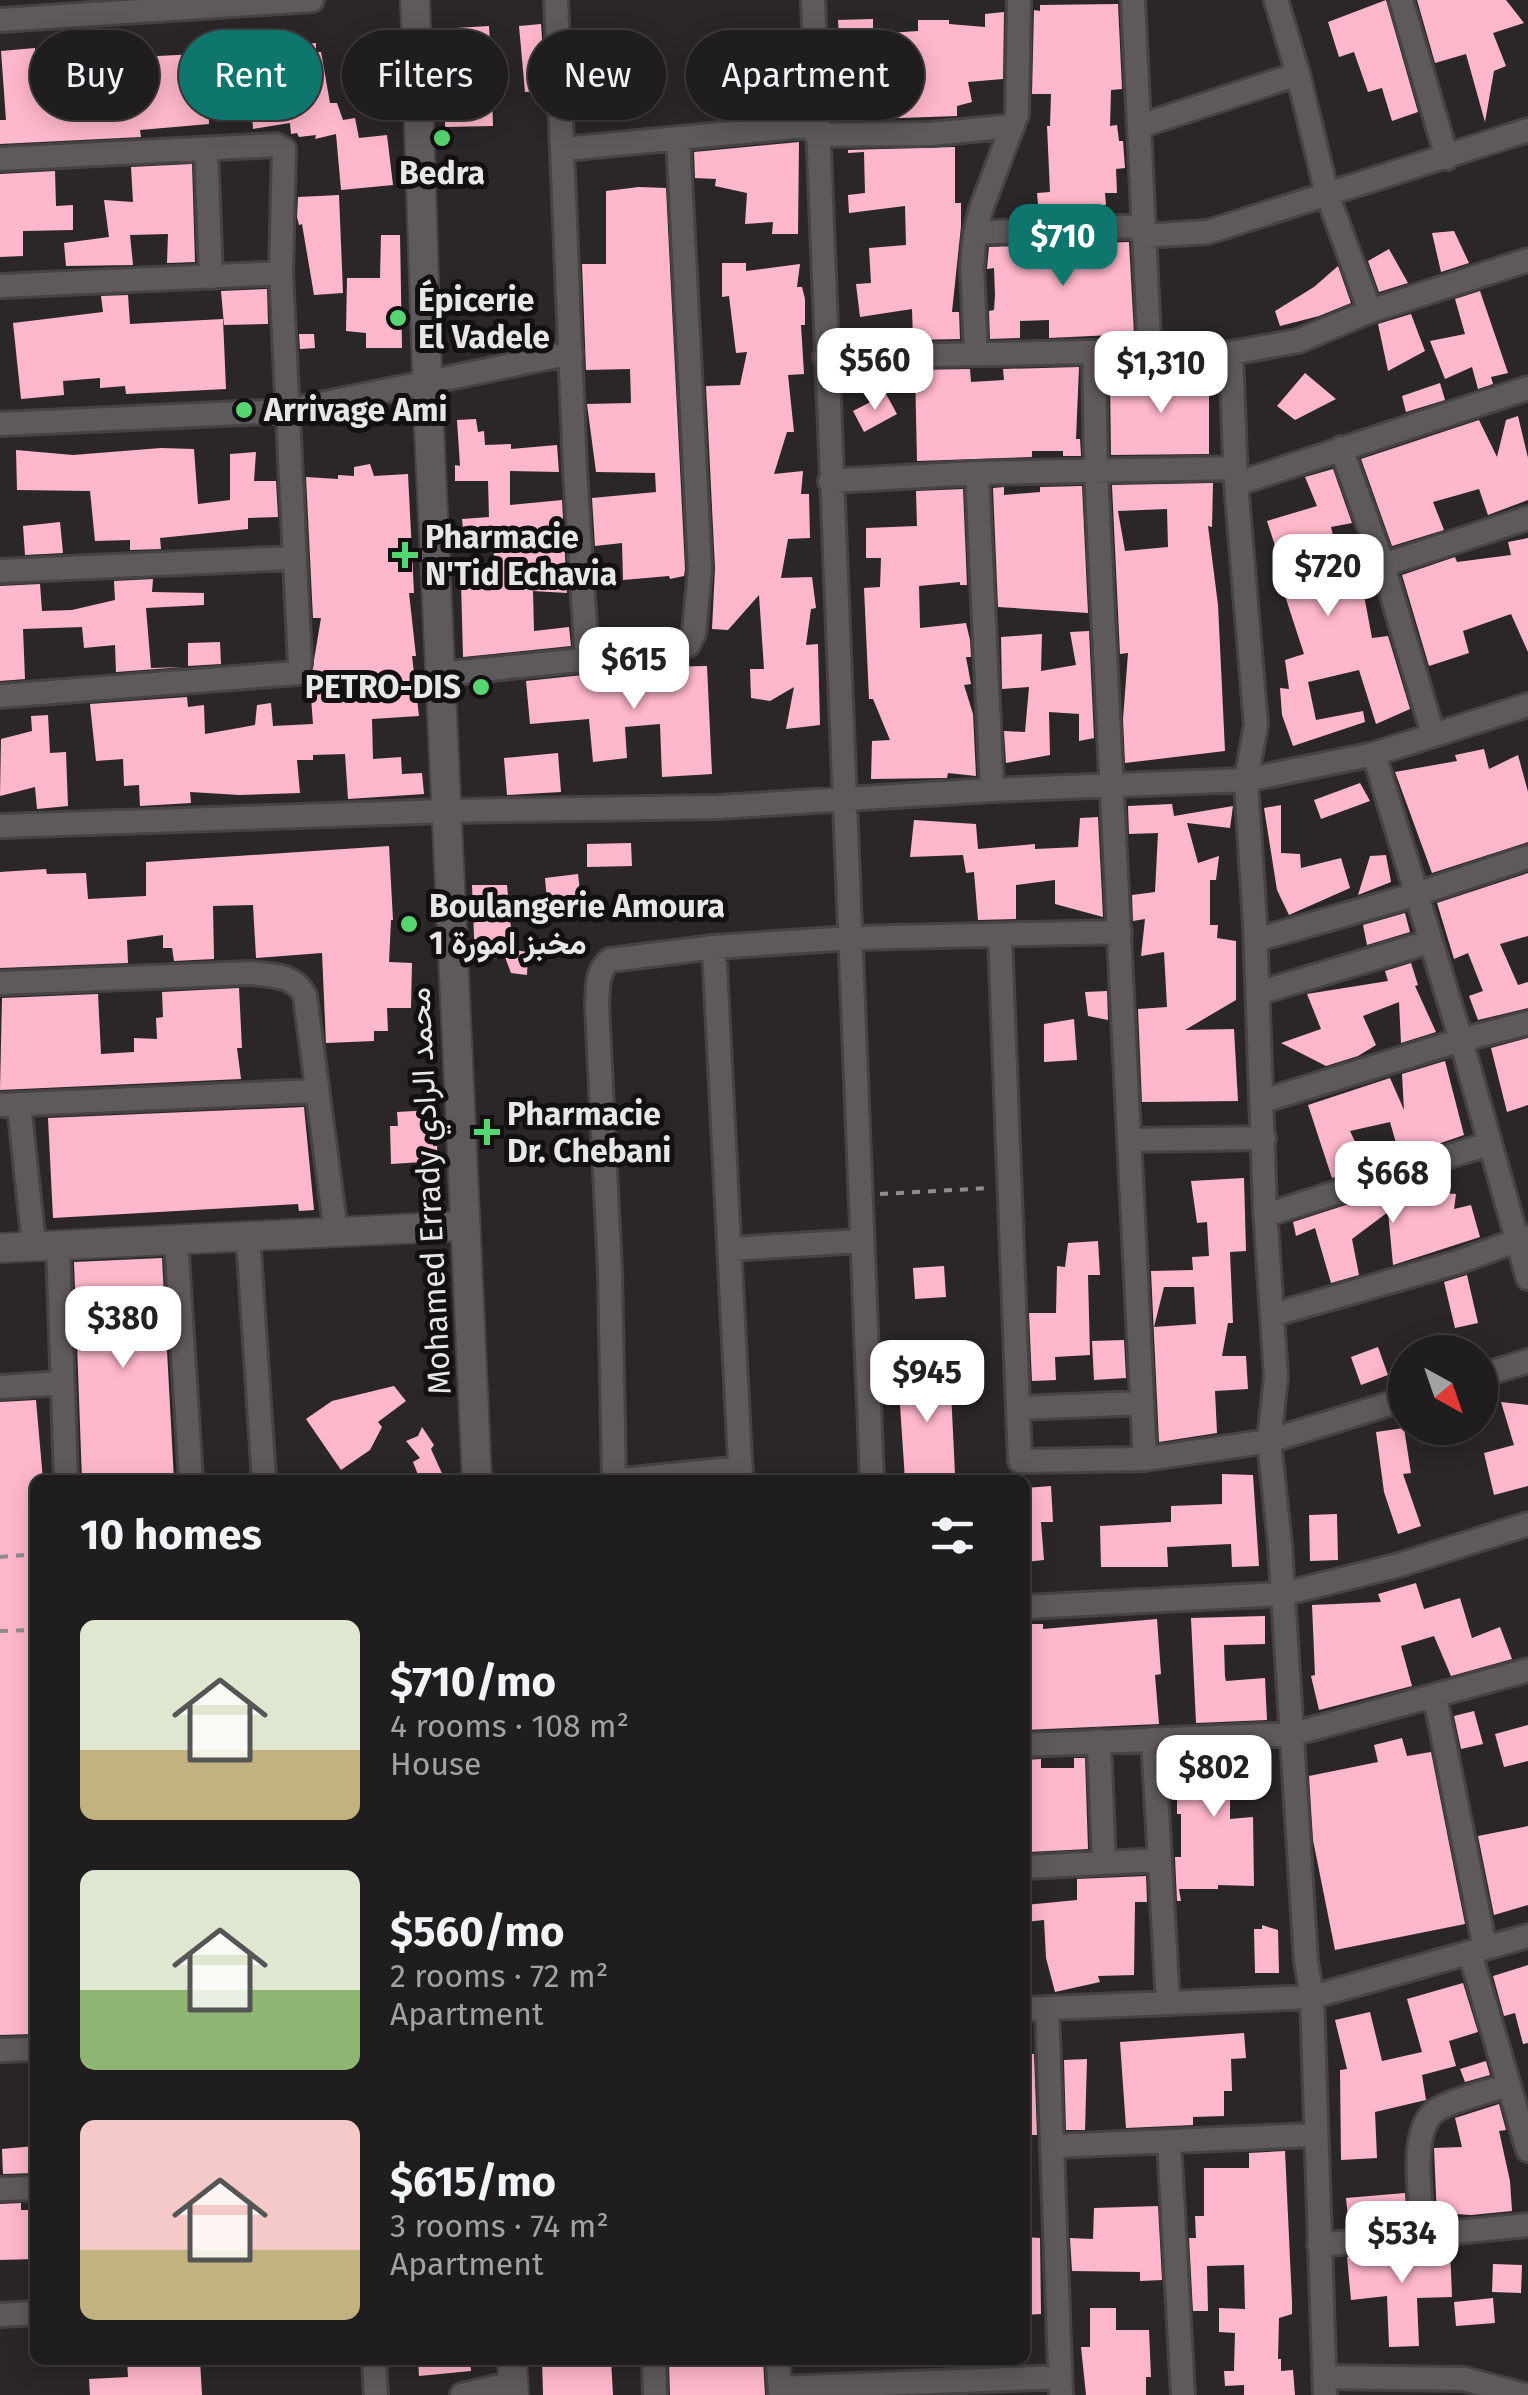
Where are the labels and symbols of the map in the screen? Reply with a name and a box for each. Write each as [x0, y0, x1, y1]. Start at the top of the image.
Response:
marker: Bedra [431, 127, 453, 149]
place label: Bedra [399, 154, 485, 192]
pin: $710 [1004, 204, 1122, 289]
place label: Épicerie El Vadele [418, 279, 550, 356]
marker: Épicerie El Vadele [387, 307, 409, 329]
pin: $560 [816, 328, 934, 413]
pin: $1,310 [1080, 331, 1242, 416]
place label: Arrivage Ami [263, 391, 448, 429]
marker: Arrivage Ami [233, 399, 255, 421]
place label: Pharmacie N'Tid Echavia [425, 518, 617, 593]
pin: $720 [1269, 534, 1387, 619]
marker: Pharmacie N'Tid Echavia [394, 544, 416, 566]
pin: $615 [575, 627, 693, 712]
place label: PETRO-DIS [305, 668, 461, 706]
marker: PETRO-DIS [470, 676, 492, 698]
place label: Boulangerie Amoura 1 مخبز امورة [429, 887, 725, 963]
marker: Boulangerie Amoura 1 مخبز امورة [398, 913, 420, 935]
street label: Mohamed Errady محمد الرادي [399, 986, 466, 1396]
place label: Pharmacie Dr. Chebani [507, 1095, 671, 1170]
marker: Pharmacie Dr. Chebani [476, 1121, 498, 1143]
pin: $668 [1334, 1141, 1452, 1226]
pin: $380 [64, 1286, 182, 1371]
north arrow [1388, 1335, 1498, 1445]
pin: $945 [868, 1340, 986, 1425]
pin: $802 [1155, 1735, 1273, 1820]
pin: $534 [1343, 2201, 1461, 2286]

